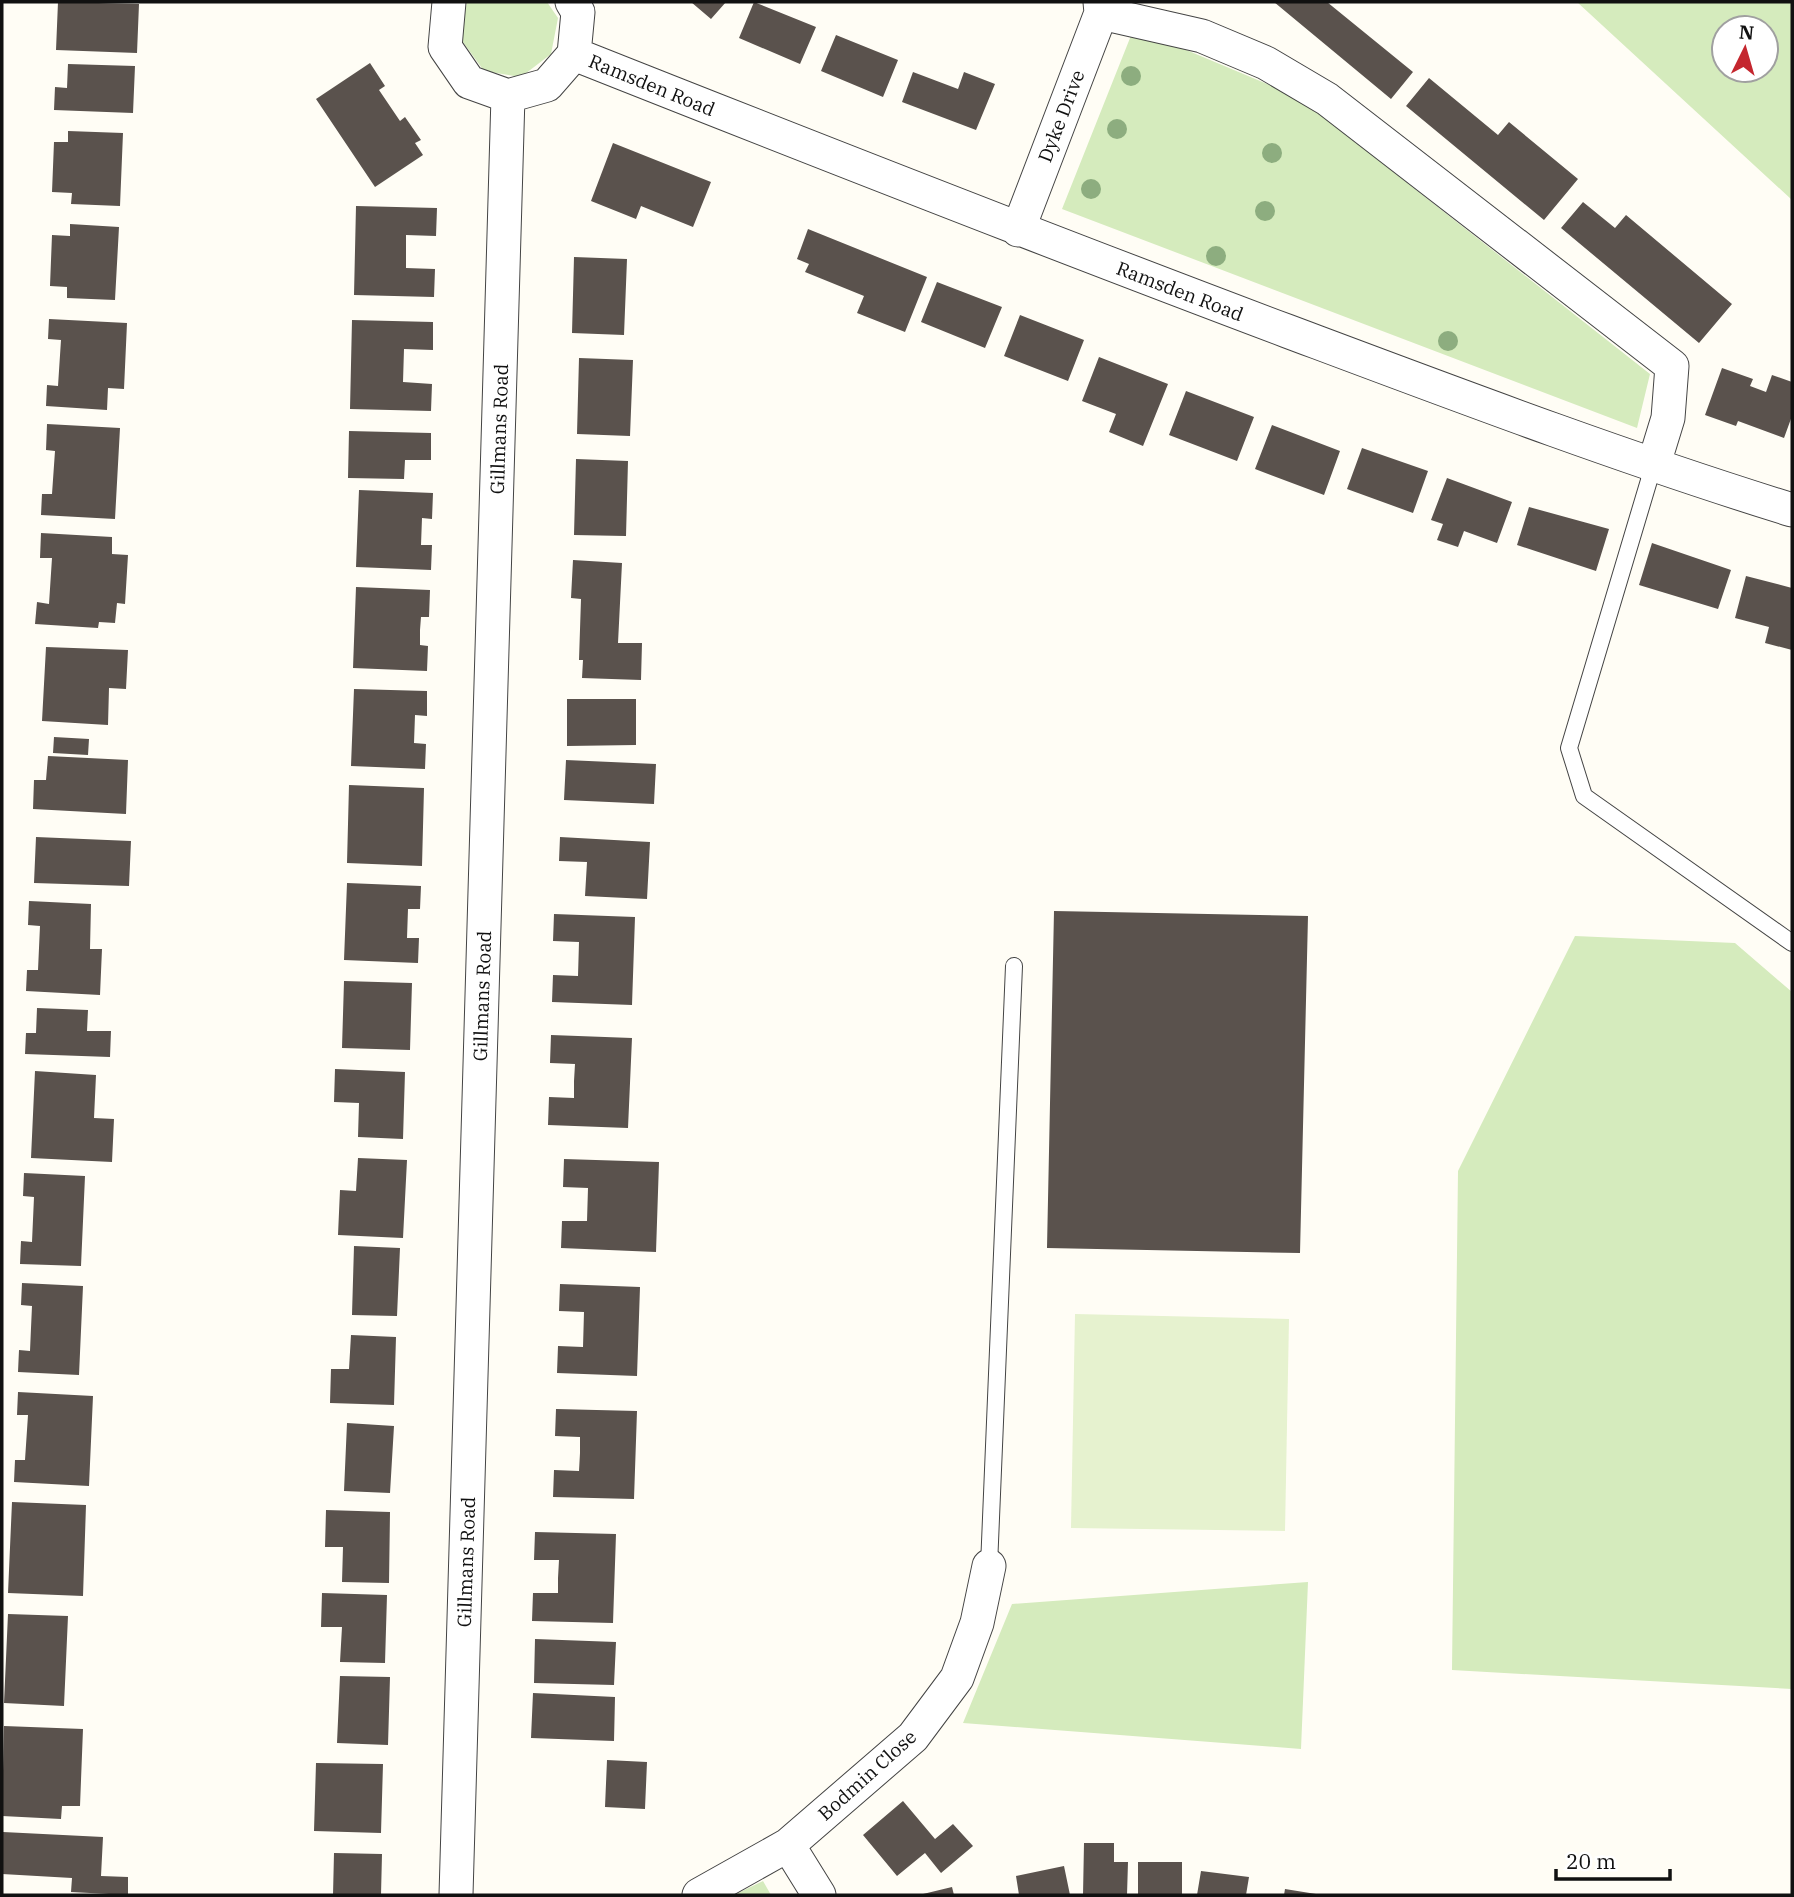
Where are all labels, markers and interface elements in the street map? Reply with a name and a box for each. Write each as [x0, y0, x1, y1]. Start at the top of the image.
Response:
north arrow [1710, 14, 1780, 84]
text: N [1738, 19, 1755, 45]
street label: Ramsden Road [585, 49, 719, 121]
street label: Dyke Drive [1032, 66, 1090, 166]
street label: Ramsden Road [1113, 256, 1247, 326]
street label: Gillmans Road [485, 363, 513, 495]
street label: Gillmans Road [468, 930, 496, 1062]
street label: Gillmans Road [452, 1496, 480, 1628]
street label: Bodmin Close [813, 1725, 921, 1825]
scale bar [1556, 1838, 1670, 1882]
text: 20 m [1566, 1847, 1616, 1875]

